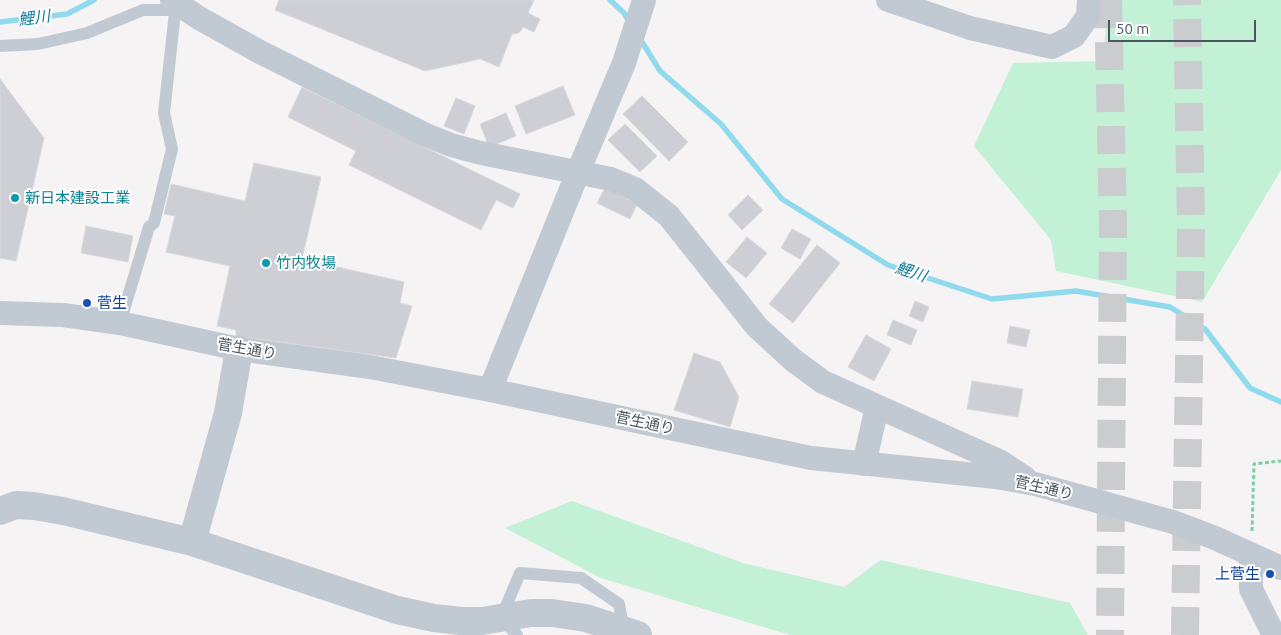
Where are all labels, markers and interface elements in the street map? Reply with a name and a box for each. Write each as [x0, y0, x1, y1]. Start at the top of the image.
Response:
water label: 鯉川 [17, 7, 51, 29]
scale bar [1111, 10, 1258, 42]
text: 50 m [1116, 20, 1149, 37]
place label: 新日本建設工業 [25, 189, 130, 207]
marker: 新日本建設工業 [9, 192, 21, 204]
place label: 竹内牧場 [276, 254, 336, 272]
marker: 竹内牧場 [260, 257, 272, 269]
water label: 鯉川 [893, 258, 929, 286]
place label: 菅生 [97, 294, 127, 312]
marker: 菅生 [81, 297, 93, 309]
street label: 菅生通り [216, 335, 278, 363]
street label: 菅生通り [614, 408, 676, 438]
street label: 菅生通り [1013, 472, 1075, 504]
place label: 上菅生 [1215, 565, 1260, 583]
marker: 上菅生 [1264, 568, 1276, 580]

